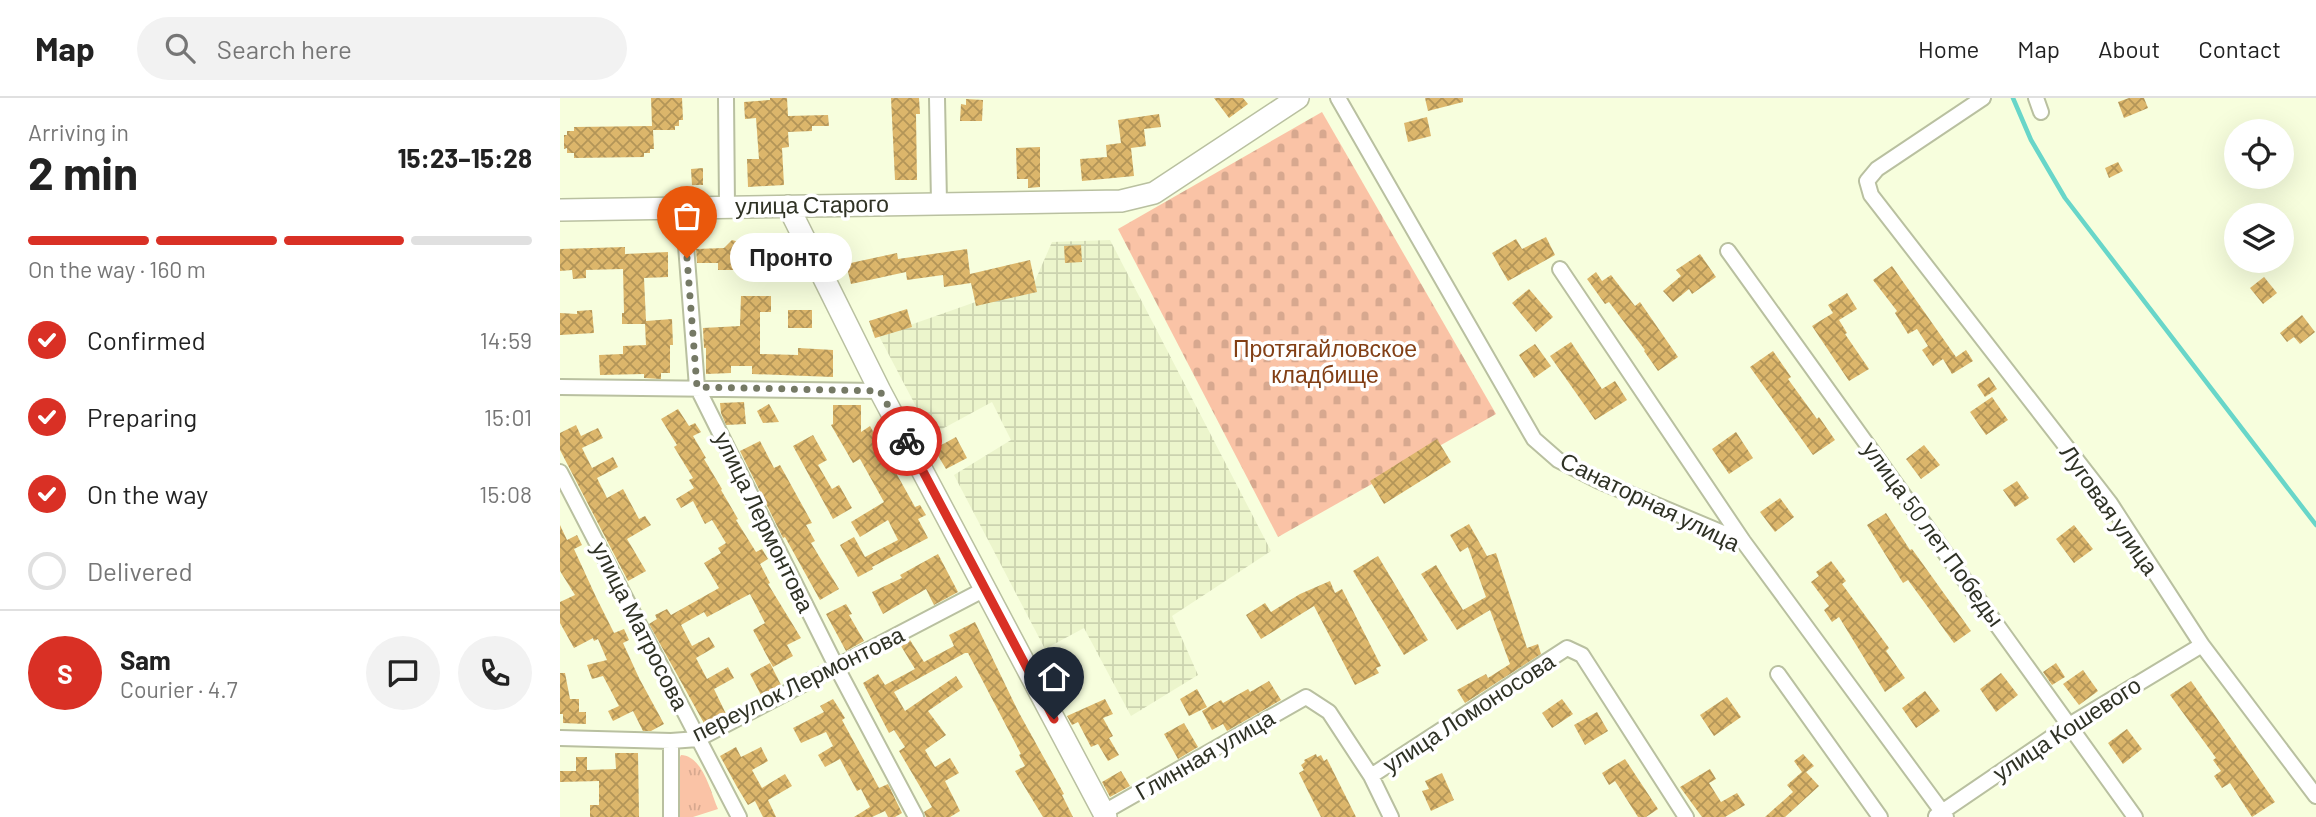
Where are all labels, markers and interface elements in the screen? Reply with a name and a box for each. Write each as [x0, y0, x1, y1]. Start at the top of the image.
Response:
search box [137, 17, 627, 80]
text: Map [35, 28, 95, 68]
icon: search [161, 29, 199, 67]
text: Search here [217, 33, 352, 64]
text: Home [1918, 34, 1979, 63]
text: Map [2017, 34, 2060, 63]
text: About [2098, 34, 2160, 63]
text: Contact [2198, 34, 2281, 63]
text: Arriving in [28, 118, 129, 146]
map controls [2224, 119, 2294, 273]
button: locate [2224, 119, 2294, 189]
text: 15:23–15:28 [397, 142, 532, 173]
text: 2 min [28, 144, 138, 199]
pin [657, 186, 717, 258]
street label: улица Старого [735, 189, 889, 219]
icon: bag [668, 197, 706, 235]
button: layers [2224, 203, 2294, 273]
callout: Пронто [729, 234, 852, 282]
text: Пронто [749, 243, 833, 271]
text: On the way · 160 m [28, 255, 206, 283]
icon: check [28, 321, 66, 359]
text: Confirmed [87, 324, 206, 355]
text: 14:59 [480, 326, 532, 354]
park label: Протягайловское кладбище [1233, 334, 1417, 388]
icon: check [28, 398, 66, 436]
text: Preparing [87, 401, 197, 432]
text: 15:01 [484, 403, 532, 431]
courier [872, 406, 942, 476]
icon: bike [888, 422, 926, 460]
street label: улица Лермонтова [709, 427, 821, 617]
street label: улица 50 лет Победы [1857, 435, 2010, 632]
street label: Луговая улица [2055, 439, 2165, 580]
street label: Санаторная улица [1556, 445, 1745, 557]
icon: check [28, 475, 66, 513]
text: On the way [87, 478, 208, 509]
text: 15:08 [479, 480, 532, 508]
street label: улица Матросова [586, 537, 695, 714]
text: Delivered [87, 555, 193, 586]
street label: переулок Лермонтова [687, 619, 908, 747]
button: chat [366, 636, 440, 710]
button: phone [458, 636, 532, 710]
text: Sam [120, 644, 171, 675]
street label: улица Ломоносова [1377, 646, 1560, 778]
pin [1024, 647, 1084, 719]
text: S [57, 658, 73, 689]
icon: home [1035, 658, 1073, 696]
street label: улица Кошевого [1987, 670, 2146, 786]
text: Courier · 4.7 [120, 675, 238, 703]
street label: Глинная улица [1130, 703, 1279, 805]

